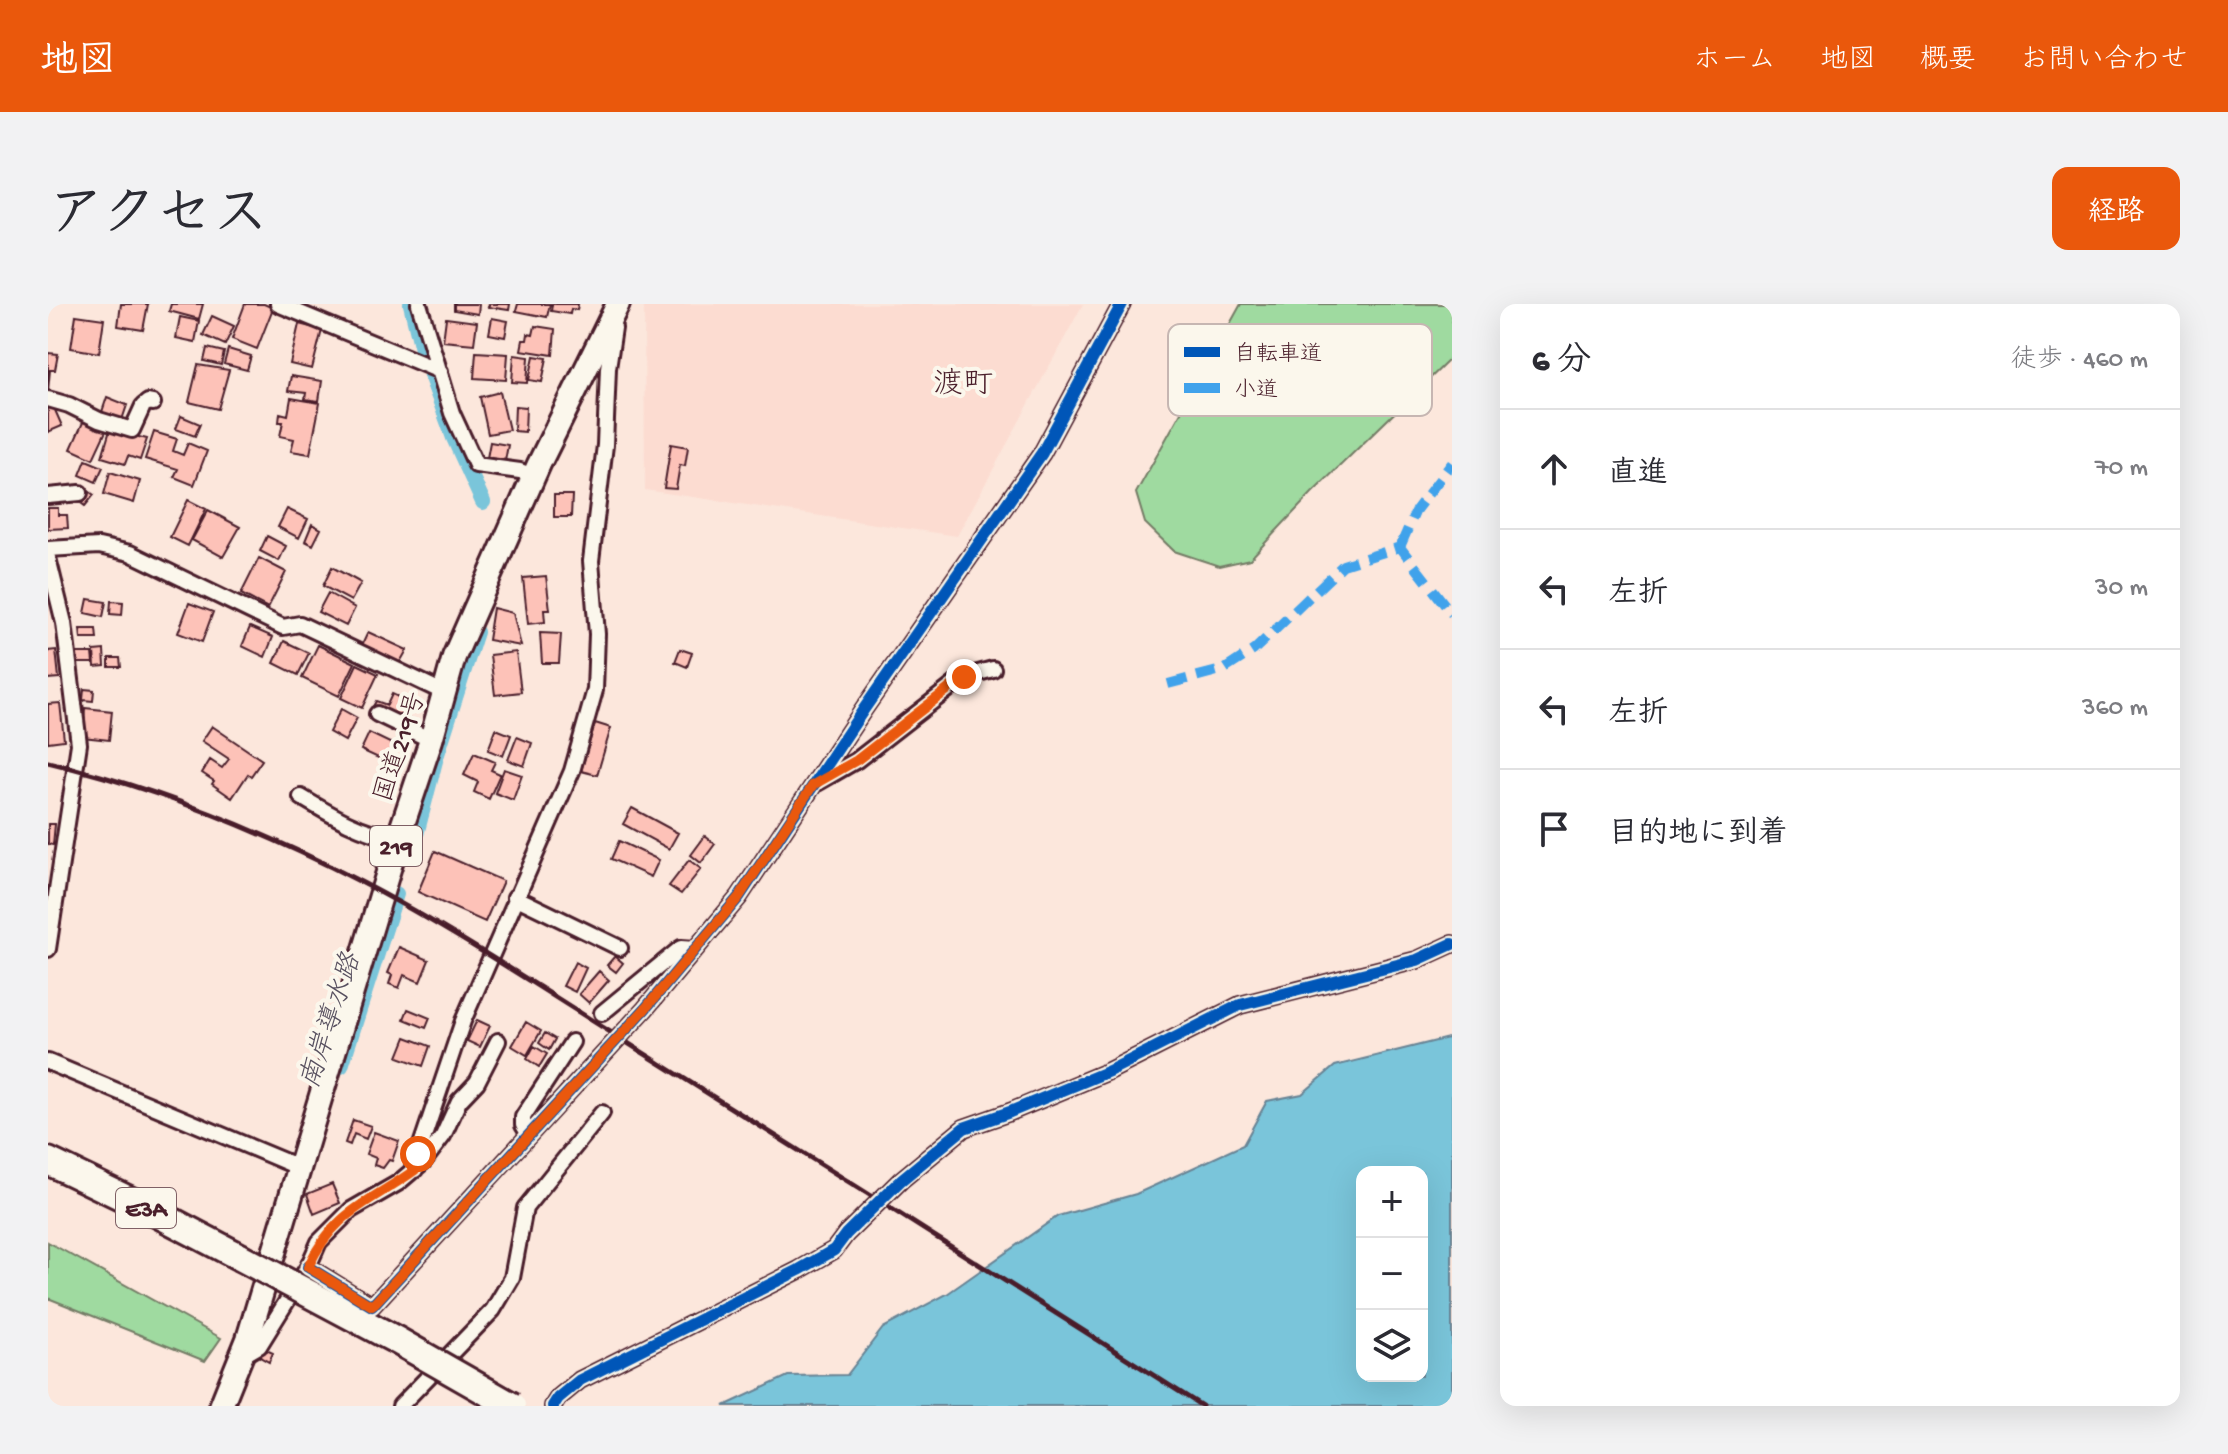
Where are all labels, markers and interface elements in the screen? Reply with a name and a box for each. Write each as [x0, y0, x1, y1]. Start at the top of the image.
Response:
text: 地図 [40, 42, 116, 86]
text: ホーム [1693, 45, 1776, 78]
text: 地図 [1820, 45, 1876, 78]
text: 概要 [1920, 45, 1976, 78]
text: お問い合わせ [2020, 45, 2188, 78]
button: 経路 [2052, 167, 2180, 250]
text: アクセス [48, 186, 269, 252]
legend [1168, 324, 1432, 416]
text: 自転車道 [1234, 341, 1322, 369]
text: 6 分 [1532, 343, 1591, 383]
text: 徒歩 · 460 m [2011, 346, 2148, 377]
district label: 渡町 [933, 367, 993, 404]
text: 小道 [1234, 378, 1278, 405]
icon: ahead [1532, 447, 1576, 491]
text: 70 m [2095, 454, 2148, 485]
text: 直進 [1608, 458, 1668, 493]
icon: left [1532, 567, 1576, 611]
text: 30 m [2095, 574, 2148, 605]
text: 左折 [1608, 578, 1668, 613]
route end [946, 659, 982, 695]
icon: left [1532, 687, 1576, 731]
street label: 国道219号 [369, 688, 435, 807]
text: 360 m [2082, 694, 2148, 725]
text: 左折 [1608, 698, 1668, 733]
icon: arrive [1532, 807, 1576, 851]
text: 目的地に到着 [1608, 818, 1788, 853]
road number: 219 [370, 826, 422, 866]
water label: 南岸導水路 [294, 948, 370, 1093]
route start [400, 1136, 436, 1172]
map controls [1356, 1166, 1428, 1382]
button: + [1356, 1166, 1428, 1238]
road number: E3A [116, 1188, 176, 1228]
button: − [1356, 1238, 1428, 1310]
button: layers [1356, 1310, 1428, 1382]

